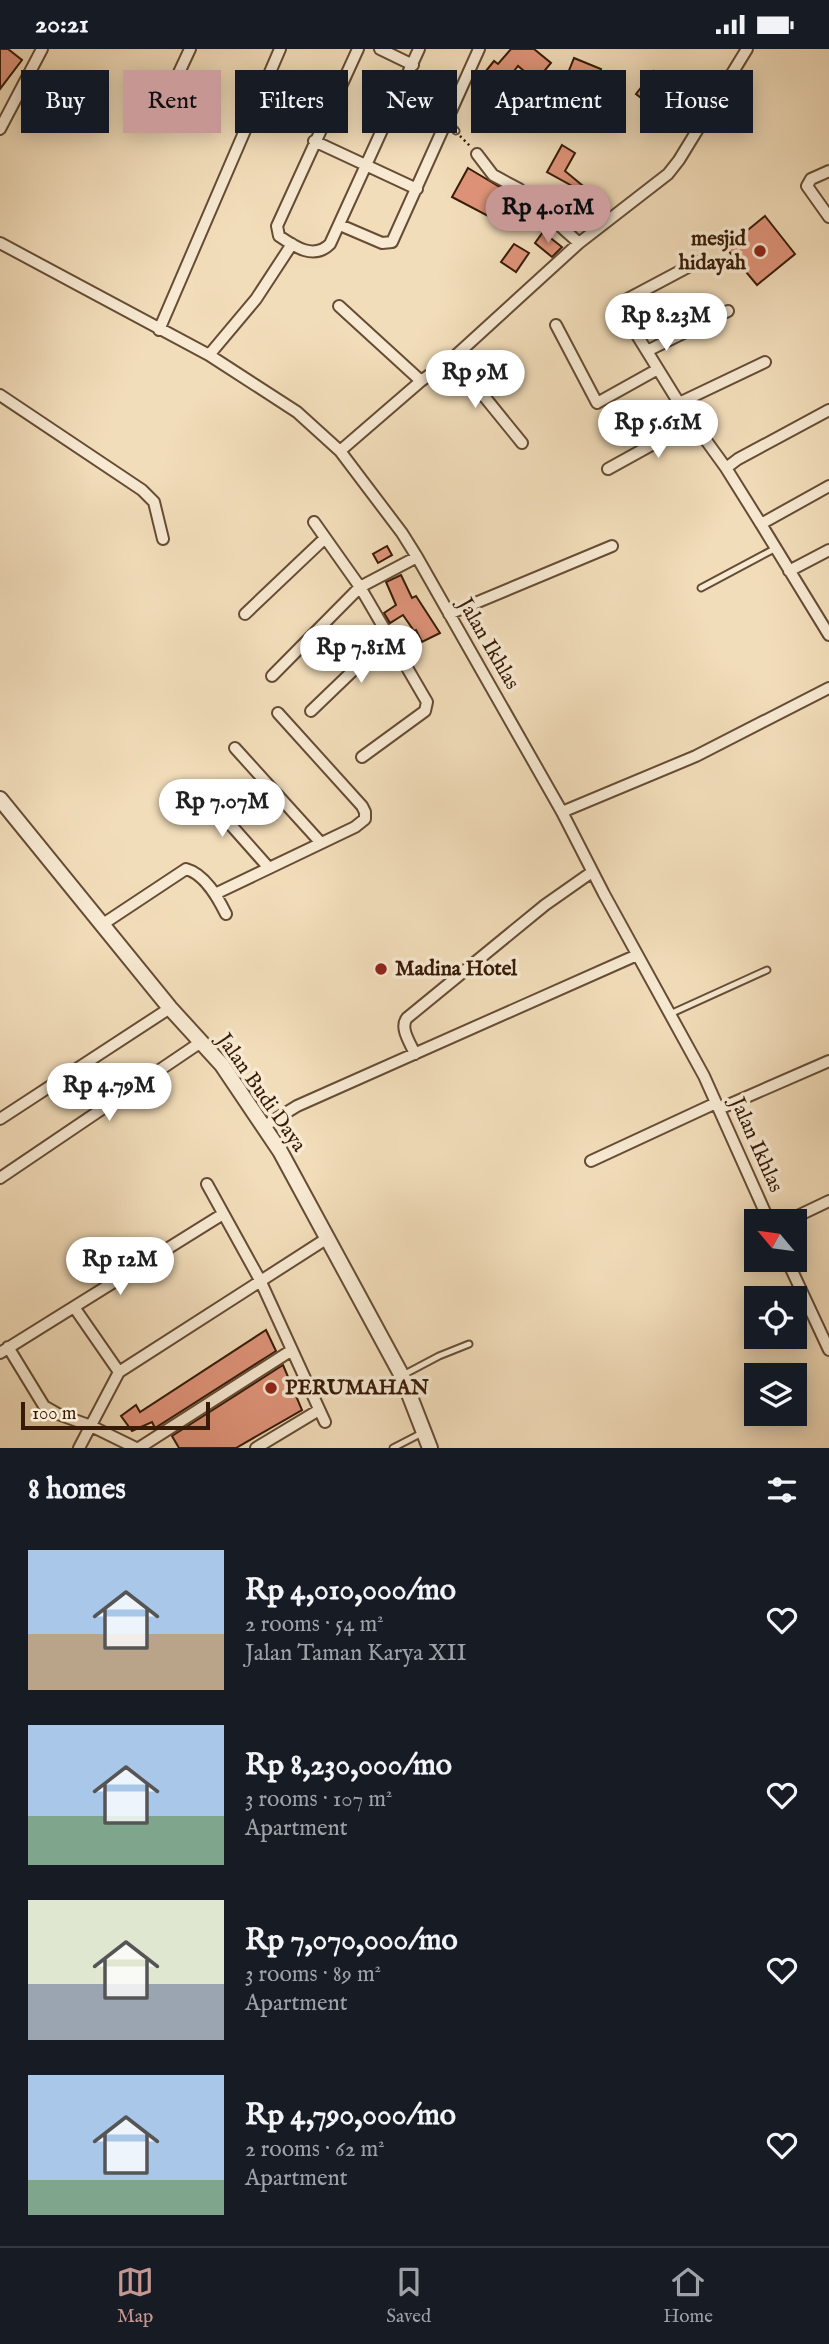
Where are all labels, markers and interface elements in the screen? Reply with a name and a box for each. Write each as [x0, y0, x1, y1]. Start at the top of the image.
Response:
text: 20:21 [35, 8, 89, 41]
chip: Buy [21, 70, 109, 133]
chip: Rent [123, 70, 221, 133]
chip: Filters [235, 70, 348, 133]
chip: New [362, 70, 457, 133]
chip: Apartment [471, 70, 626, 133]
chip: House [640, 70, 753, 133]
pin: Rp 4.01M [476, 185, 620, 245]
text: Rp 4.01M [502, 193, 594, 222]
place label: mesjid hidayah [678, 226, 747, 277]
marker: mesjid hidayah [752, 243, 768, 259]
pin: Rp 8.23M [594, 293, 738, 353]
text: Rp 8.23M [621, 301, 711, 330]
pin: Rp 9M [426, 351, 524, 410]
text: Rp 9M [442, 358, 508, 387]
pin: Rp 5.61M [586, 401, 730, 460]
text: Rp 5.61M [614, 408, 702, 437]
street label: Jalan Ikhlas [450, 592, 525, 695]
pin: Rp 7.81M [289, 625, 433, 685]
text: Rp 7.81M [316, 633, 406, 662]
pin: Rp 7.07M [150, 779, 294, 839]
text: Rp 7.07M [175, 787, 269, 816]
place label: Madina Hotel [395, 956, 518, 983]
marker: Madina Hotel [373, 961, 389, 977]
street label: Jalan Budi Daya [209, 1027, 312, 1158]
pin: Rp 4.79M [37, 1063, 181, 1123]
text: Rp 4.79M [63, 1071, 155, 1100]
street label: Jalan Ikhlas [722, 1091, 789, 1197]
north arrow [744, 1209, 807, 1272]
map controls [744, 1209, 807, 1426]
pin: Rp 12M [63, 1237, 177, 1297]
text: Rp 12M [82, 1245, 158, 1274]
button: locate [744, 1286, 807, 1349]
button: layers [744, 1363, 807, 1426]
place label: PERUMAHAN [285, 1375, 429, 1402]
marker: PERUMAHAN [263, 1380, 279, 1396]
scale bar [21, 1399, 210, 1431]
text: 100 m [32, 1402, 76, 1426]
text: 8 homes [28, 1471, 126, 1509]
icon: filters [763, 1471, 801, 1509]
text: Rp 4,010,000/mo [245, 1572, 456, 1610]
icon: home [84, 1578, 168, 1662]
icon: heart [763, 1601, 801, 1639]
text: 2 rooms · 54 m² [245, 1610, 384, 1639]
text: Jalan Taman Karya XII [245, 1639, 467, 1668]
text: Rp 8,230,000/mo [245, 1747, 452, 1785]
icon: home [84, 1753, 168, 1837]
icon: heart [763, 1776, 801, 1814]
text: 3 rooms · 107 m² [245, 1785, 393, 1814]
text: Apartment [245, 1814, 348, 1843]
text: Rp 7,070,000/mo [245, 1922, 458, 1960]
icon: home [84, 1928, 168, 2012]
icon: heart [763, 1951, 801, 1989]
text: 3 rooms · 89 m² [245, 1960, 381, 1989]
text: Apartment [245, 1989, 348, 2018]
text: Rp 4,790,000/mo [245, 2097, 456, 2135]
icon: home [84, 2103, 168, 2187]
icon: heart [763, 2126, 801, 2164]
text: 2 rooms · 62 m² [245, 2135, 385, 2164]
text: Apartment [245, 2164, 348, 2193]
tab: Map [116, 2263, 154, 2329]
tab: Saved [386, 2263, 431, 2329]
tab: Home [663, 2263, 713, 2329]

